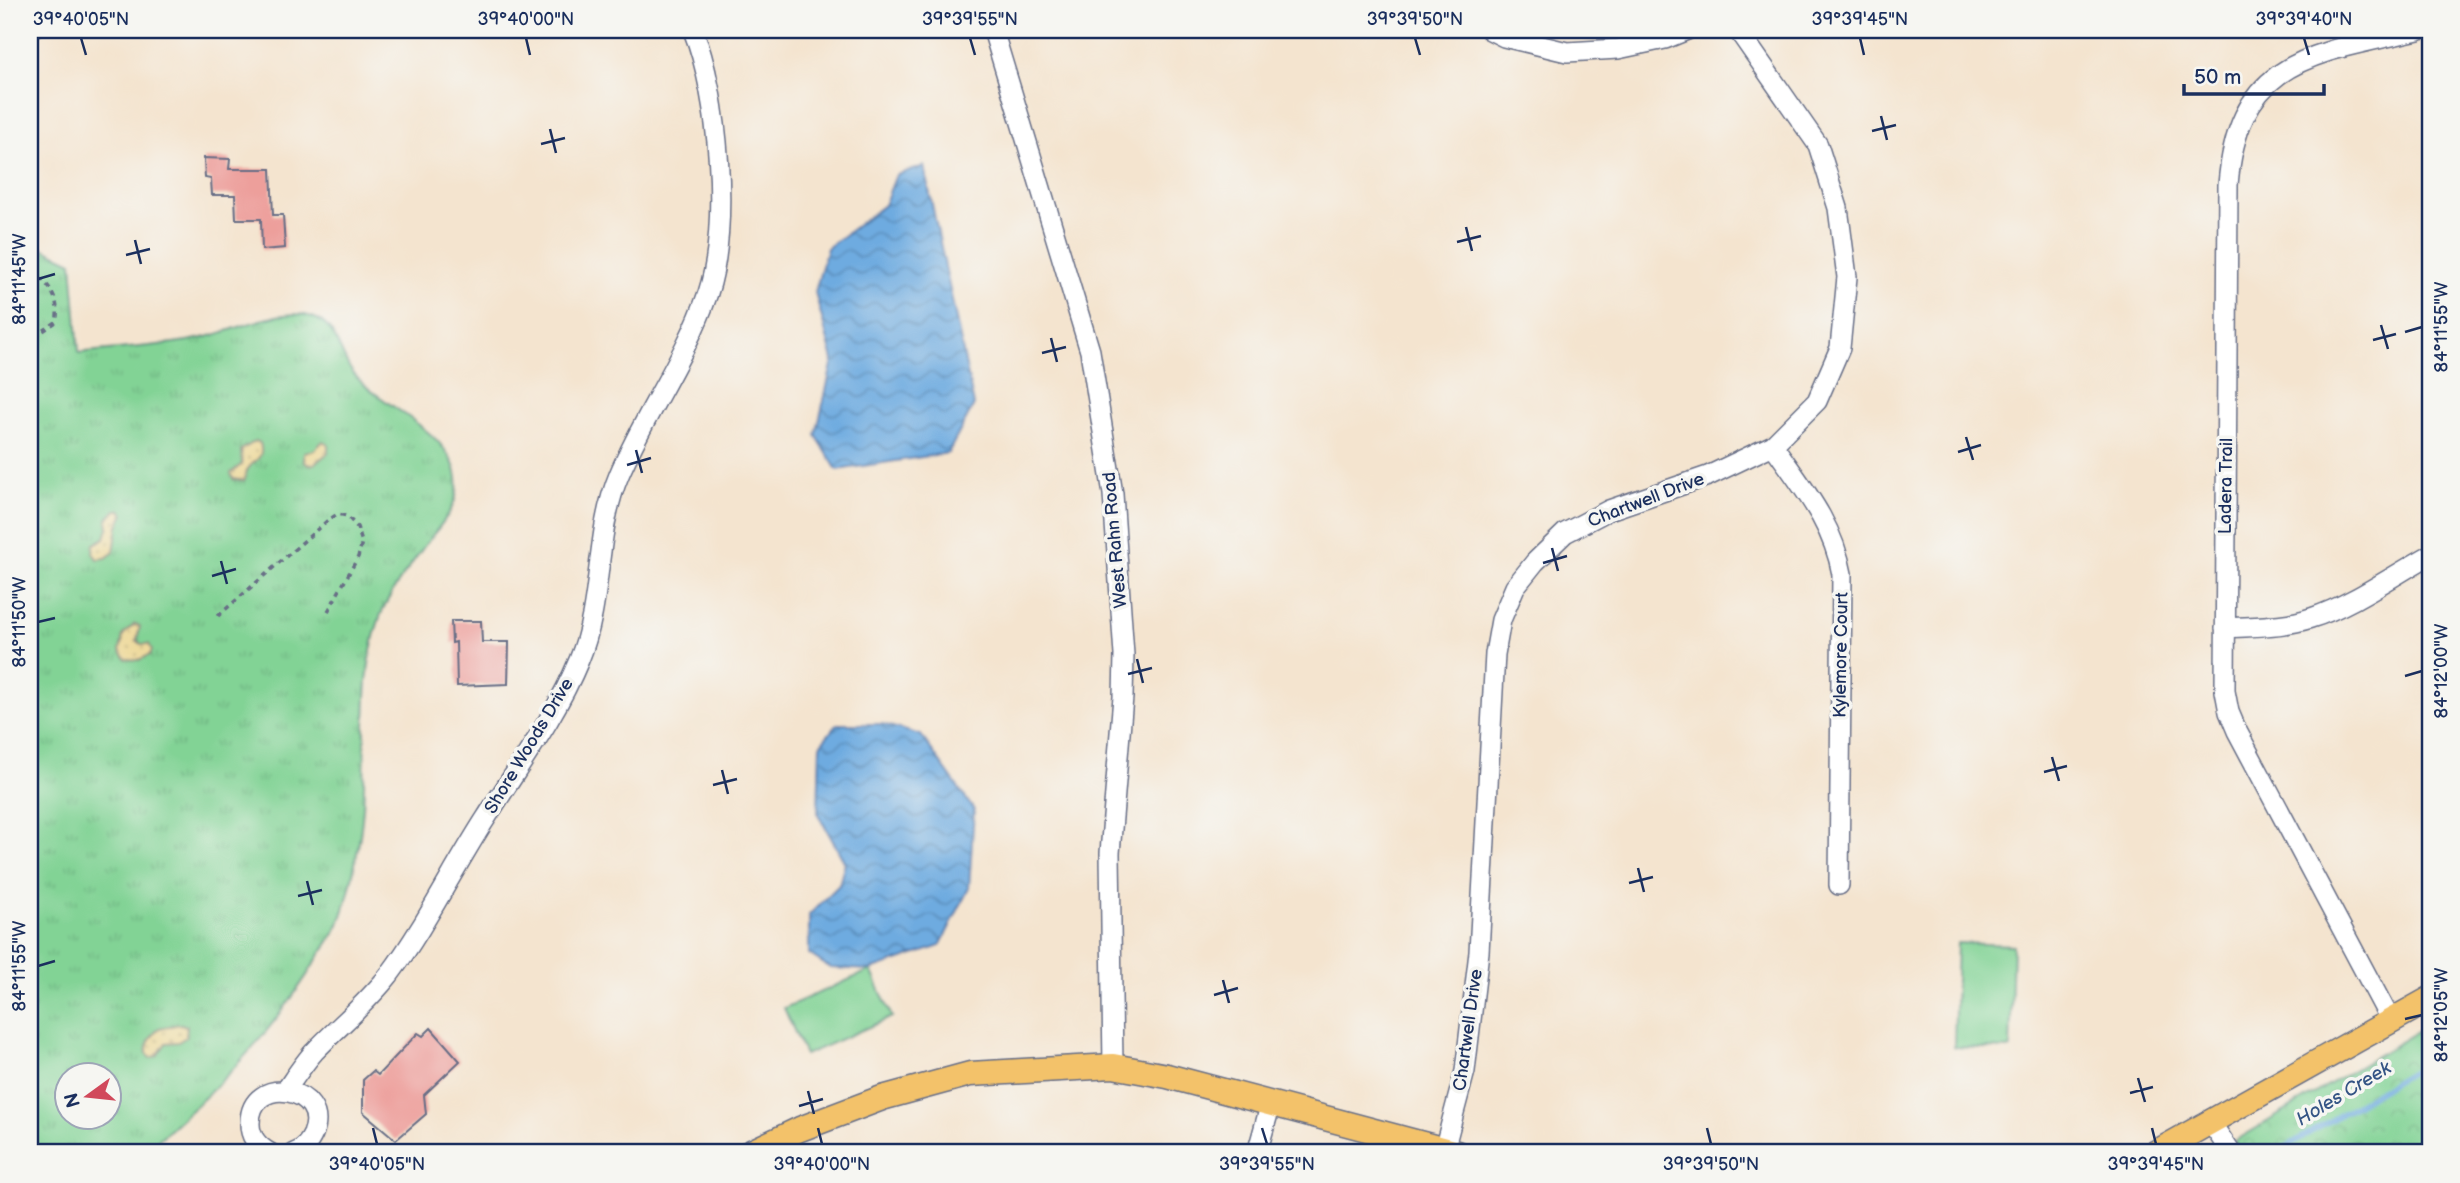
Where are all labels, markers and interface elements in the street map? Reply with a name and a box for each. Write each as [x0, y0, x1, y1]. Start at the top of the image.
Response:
text: 39°40'05"N [33, 9, 129, 30]
text: 39°40'00"N [478, 9, 574, 30]
text: 39°39'55"N [922, 9, 1018, 30]
text: 39°39'50"N [1367, 9, 1463, 30]
text: 39°39'45"N [1812, 9, 1908, 30]
text: 39°39'40"N [2255, 9, 2353, 30]
scale bar [2184, 52, 2324, 96]
text: 50 m [2194, 65, 2241, 90]
text: 84°11'45"W [9, 233, 30, 325]
text: 84°11'55"W [2431, 281, 2452, 372]
street label: Ladera Trail [2215, 438, 2237, 534]
street label: Chartwell Drive [1585, 468, 1707, 532]
street label: West Rahn Road [1099, 471, 1131, 609]
text: 84°11'50"W [9, 576, 30, 668]
street label: Kylemore Court [1829, 591, 1853, 718]
text: 84°12'00"W [2431, 623, 2452, 718]
street label: Shore Woods Drive [480, 674, 578, 818]
text: 84°11'55"W [9, 920, 30, 1011]
street label: Chartwell Drive [1449, 967, 1487, 1092]
text: 84°12'05"W [2431, 967, 2452, 1062]
water label: Holes Creek [2292, 1056, 2396, 1131]
north arrow [52, 1060, 122, 1130]
text: N [60, 1090, 86, 1110]
text: 39°40'05"N [329, 1154, 425, 1175]
text: 39°40'00"N [774, 1154, 870, 1175]
text: 39°39'55"N [1219, 1154, 1315, 1175]
text: 39°39'50"N [1663, 1154, 1759, 1175]
text: 39°39'45"N [2108, 1154, 2204, 1175]

